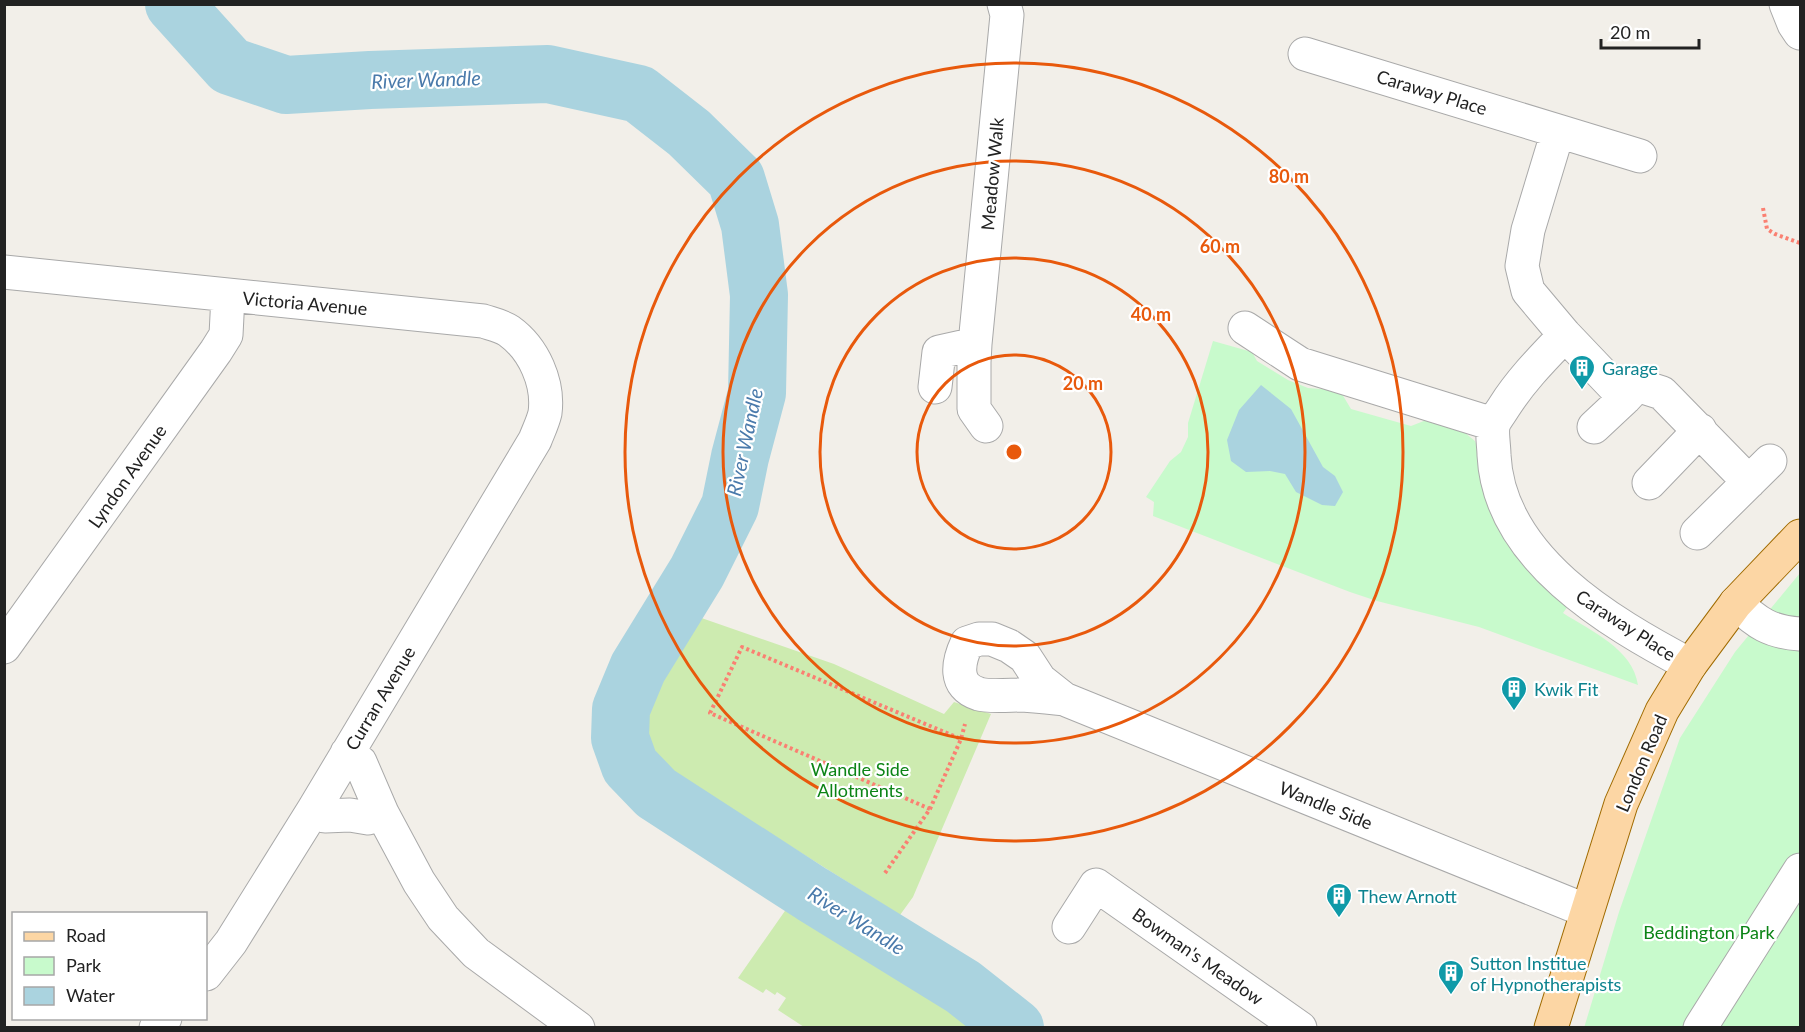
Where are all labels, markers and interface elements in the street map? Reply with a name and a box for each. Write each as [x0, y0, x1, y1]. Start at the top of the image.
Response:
scale bar [1601, 12, 1698, 50]
text: 20 m [1610, 21, 1650, 43]
water label: River Wandle [371, 65, 481, 93]
street label: Caraway Place [1374, 65, 1490, 119]
street label: Meadow Walk [976, 116, 1008, 231]
text: 80 m [1269, 165, 1309, 187]
text: 60 m [1200, 235, 1240, 257]
street label: Victoria Avenue [242, 287, 368, 319]
text: 40 m [1131, 303, 1171, 325]
building icon: Garage [1567, 353, 1597, 391]
place label: Garage [1602, 357, 1658, 379]
text: 20 m [1063, 372, 1103, 394]
water label: River Wandle [721, 386, 767, 498]
street label: Lyndon Avenue [83, 420, 171, 532]
centre of rings [1004, 442, 1024, 462]
street label: Caraway Place [1572, 585, 1680, 665]
street label: Curran Avenue [340, 642, 420, 754]
building icon: Kwik Fit [1499, 674, 1529, 712]
place label: Kwik Fit [1534, 678, 1599, 700]
street label: London Road [1611, 711, 1671, 815]
park label: Wandle Side Allotments [811, 758, 909, 801]
street label: Wandle Side [1276, 776, 1376, 834]
water label: River Wandle [804, 881, 910, 959]
building icon: Thew Arnott [1324, 881, 1354, 919]
place label: Thew Arnott [1358, 885, 1457, 907]
street label: Bowman's Meadow [1128, 903, 1268, 1009]
legend [12, 912, 207, 1020]
park label: Beddington Park [1643, 921, 1776, 943]
text: Road [66, 924, 106, 946]
place label: Sutton Institue of Hypnotherapists [1470, 952, 1622, 995]
text: Park [66, 954, 102, 976]
building icon: Sutton Institue of Hypnotherapists [1436, 958, 1466, 996]
text: Water [66, 984, 115, 1006]

